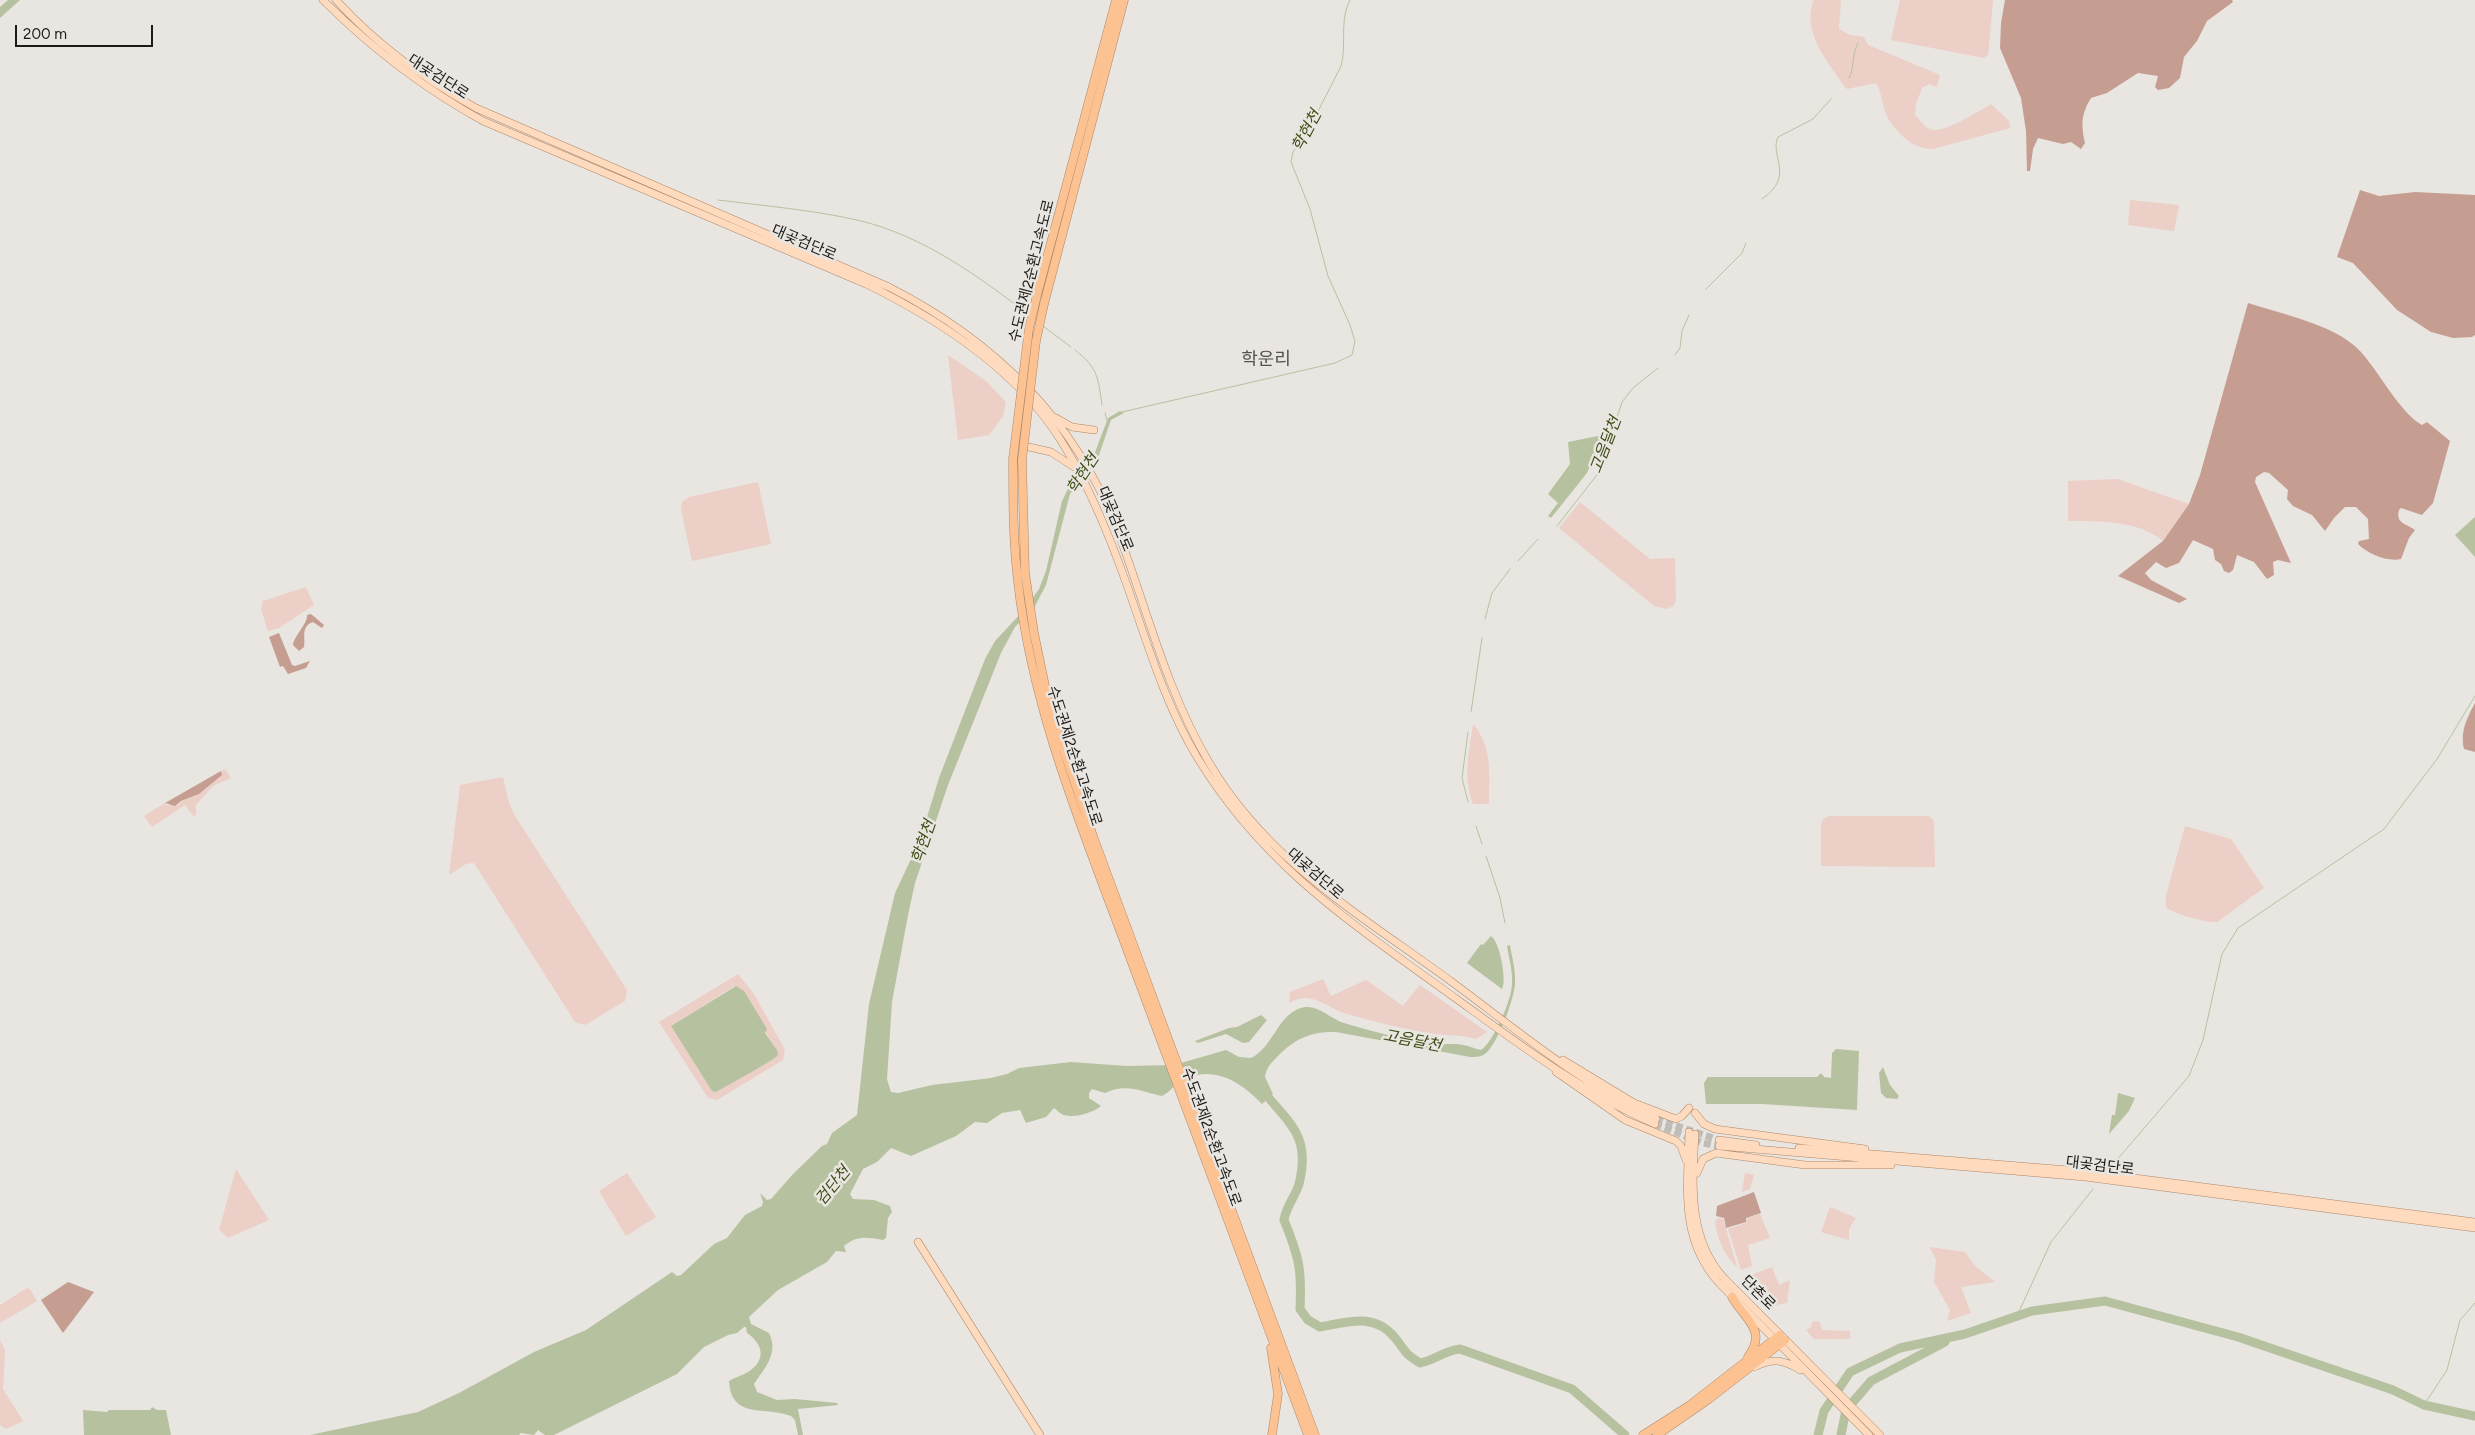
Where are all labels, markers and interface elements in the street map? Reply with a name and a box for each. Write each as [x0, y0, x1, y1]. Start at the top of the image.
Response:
scale bar [18, 15, 155, 47]
text: 200 m [23, 25, 67, 43]
street label: 대곶검단로 [404, 51, 472, 103]
water label: 학현천 [1288, 107, 1326, 155]
street label: 수도권제2순환고속도로 [1006, 198, 1058, 344]
street label: 대곶검단로 [769, 221, 839, 265]
district label: 학운리 [1241, 349, 1291, 371]
water label: 고음달천 [1586, 414, 1626, 476]
water label: 학현천 [1063, 450, 1103, 498]
street label: 대곶검단로 [1093, 484, 1137, 554]
street label: 수도권제2순환고속도로 [1043, 684, 1105, 828]
water label: 학현천 [908, 818, 940, 866]
street label: 대곶검단로 [1283, 845, 1347, 903]
water label: 고음달천 [1381, 1026, 1443, 1056]
street label: 수도권제2순환고속도로 [1178, 1065, 1244, 1209]
street label: 대곶검단로 [2065, 1153, 2135, 1179]
water label: 검단천 [811, 1163, 855, 1209]
street label: 단촌로 [1737, 1272, 1779, 1314]

